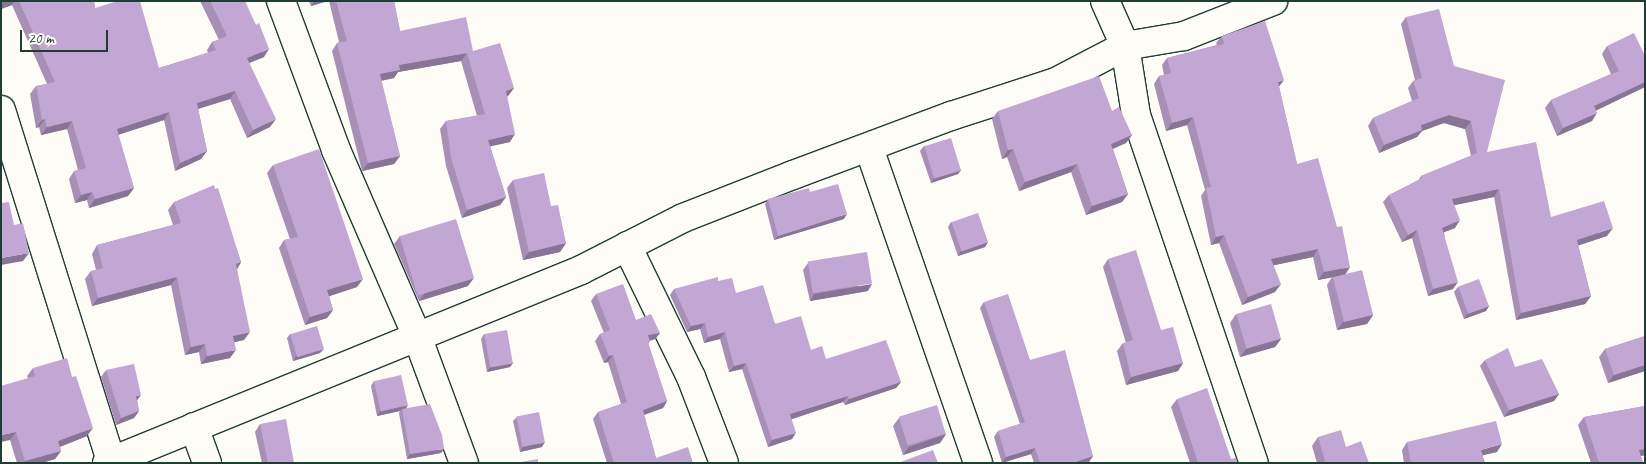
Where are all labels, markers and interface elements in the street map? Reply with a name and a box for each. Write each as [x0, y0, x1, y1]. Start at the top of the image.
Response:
scale bar [22, 20, 110, 52]
text: 20 m [28, 29, 54, 48]

